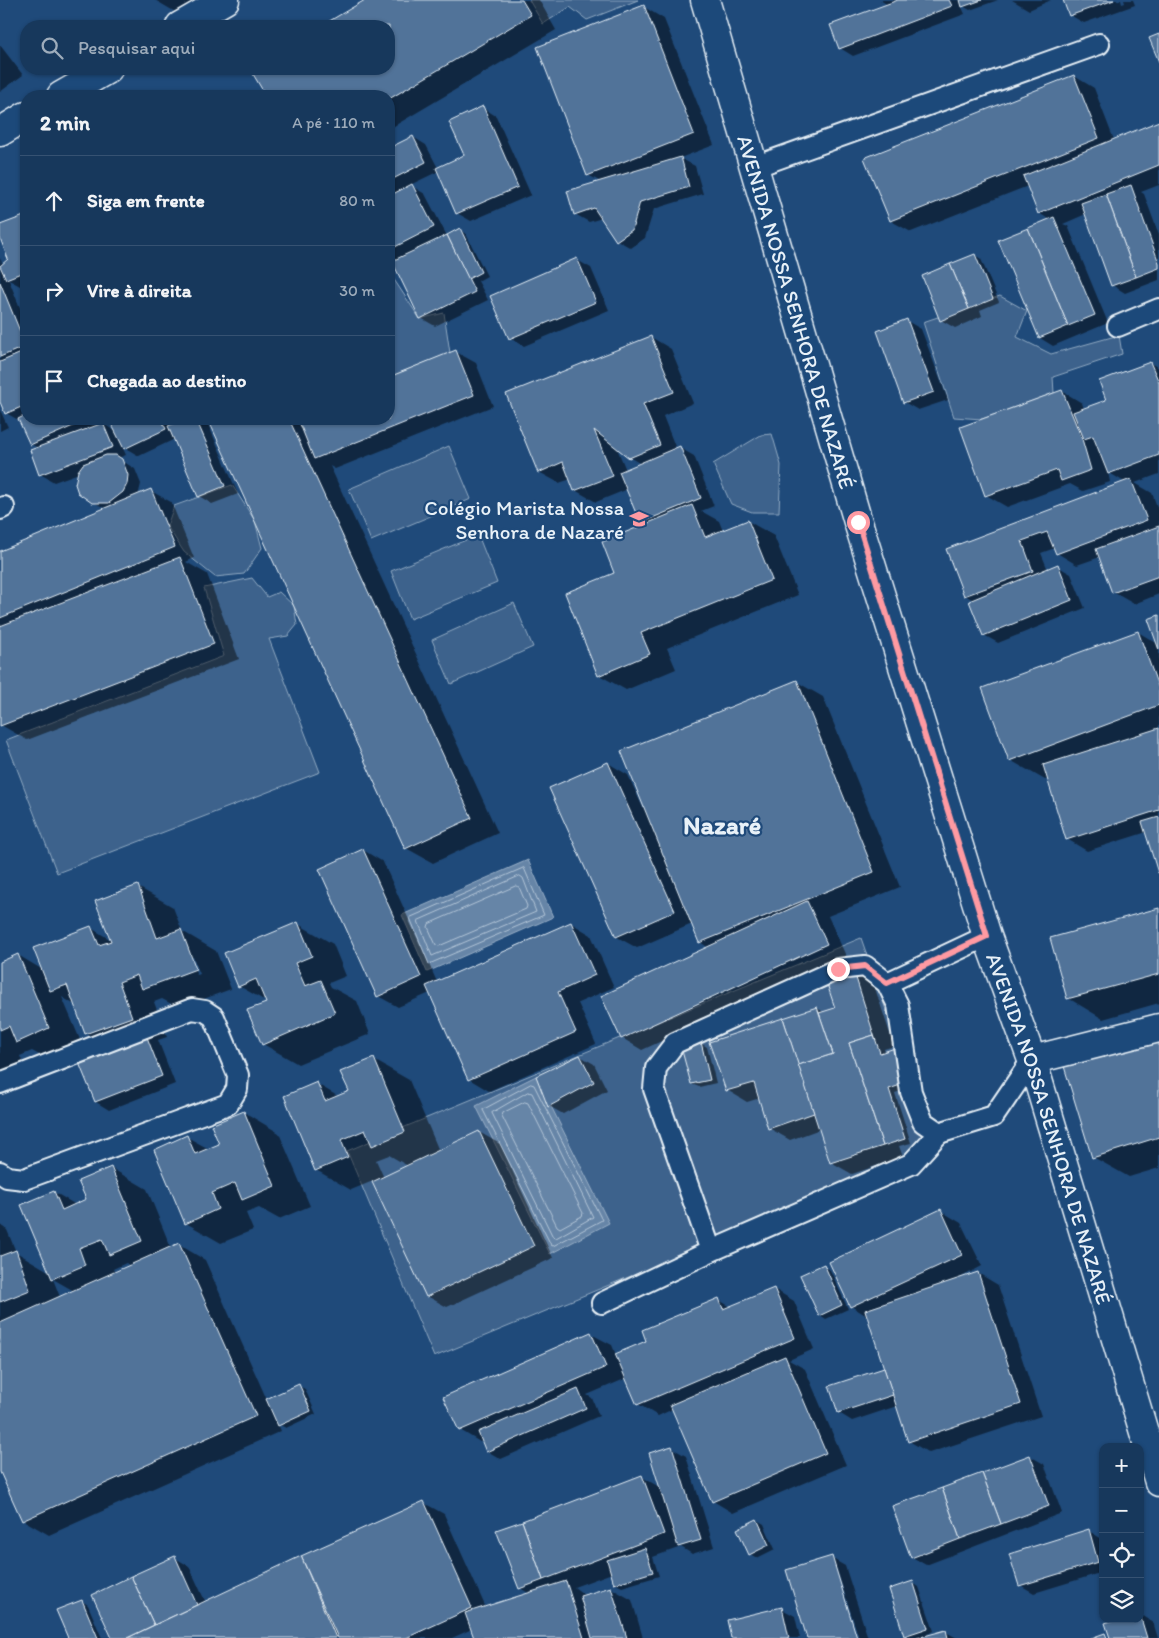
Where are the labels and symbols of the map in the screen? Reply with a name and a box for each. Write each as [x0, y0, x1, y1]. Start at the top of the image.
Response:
street label: AVENIDA NOSSA SENHORA DE NAZARÉ [733, 132, 860, 492]
place label: Colégio Marista Nossa Senhora de Nazaré [424, 495, 624, 544]
school or university icon: Colégio Marista Nossa Senhora de Nazaré [628, 508, 650, 530]
route start [847, 511, 870, 534]
district label: Nazaré [683, 809, 761, 841]
street label: AVENIDA NOSSA SENHORA DE NAZARÉ [982, 949, 1117, 1307]
route end [827, 958, 850, 981]

